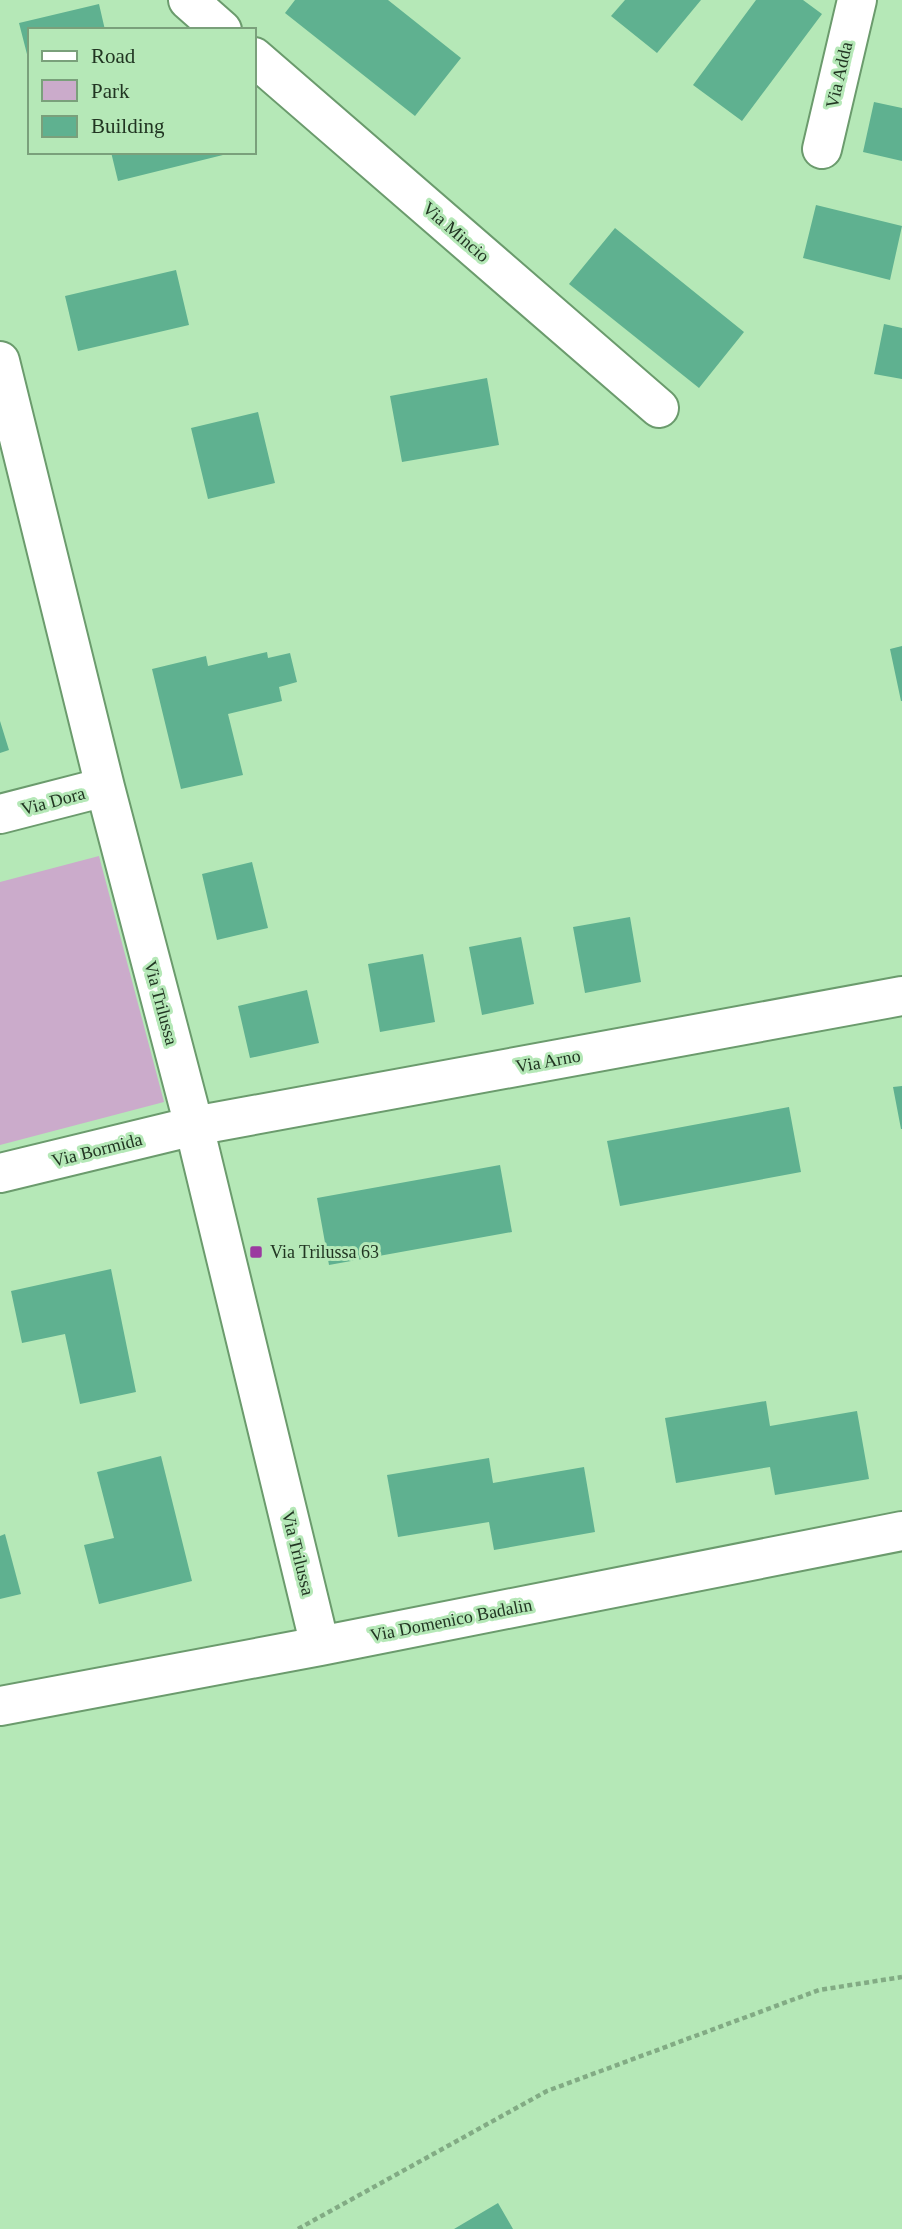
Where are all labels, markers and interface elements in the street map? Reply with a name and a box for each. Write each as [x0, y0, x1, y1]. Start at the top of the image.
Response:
legend [28, 28, 256, 154]
street label: Via Adda [822, 40, 856, 110]
text: Road [91, 44, 136, 68]
text: Park [91, 79, 130, 103]
text: Building [91, 114, 165, 138]
street label: Via Mincio [419, 198, 493, 266]
street label: Via Dora [19, 783, 87, 819]
street label: Via Trilussa [140, 959, 182, 1047]
street label: Via Arno [514, 1045, 582, 1077]
street label: Via Bormida [50, 1129, 144, 1171]
place label: Via Trilussa 63 [270, 1242, 379, 1262]
marker: Via Trilussa 63 [248, 1244, 264, 1260]
street label: Via Trilussa [278, 1509, 318, 1597]
street label: Via Domenico Badalin [368, 1594, 534, 1646]

